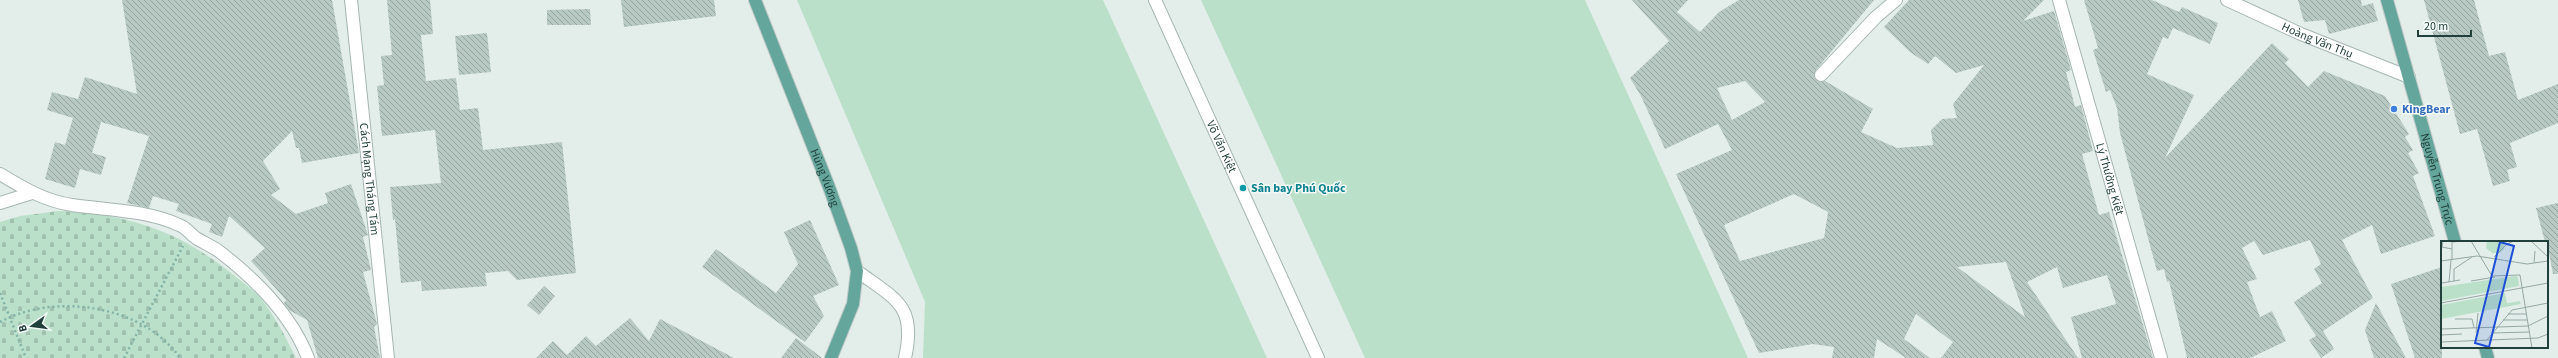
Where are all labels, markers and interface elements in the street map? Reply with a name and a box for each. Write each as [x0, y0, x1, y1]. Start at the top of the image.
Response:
scale bar [2418, 12, 2471, 38]
street label: Hoàng Văn Thụ [2279, 18, 2355, 63]
text: 20 m [2424, 18, 2448, 35]
place label: KingBear [2402, 101, 2451, 118]
marker: KingBear [2389, 104, 2399, 114]
street label: Võ Văn Kiệt [1202, 118, 1241, 176]
street label: Cách Mạng Tháng Tám [355, 122, 383, 236]
street label: Nguyễn Trung Trực [2416, 131, 2458, 228]
street label: Lý Thường Kiệt [2091, 141, 2128, 217]
street label: Hùng Vương [806, 146, 843, 209]
place label: Sân bay Phú Quốc [1251, 180, 1346, 197]
marker: Sân bay Phú Quốc [1238, 183, 1248, 193]
inset map [2441, 241, 2548, 348]
north arrow [12, 306, 52, 346]
text: B [15, 323, 31, 333]

